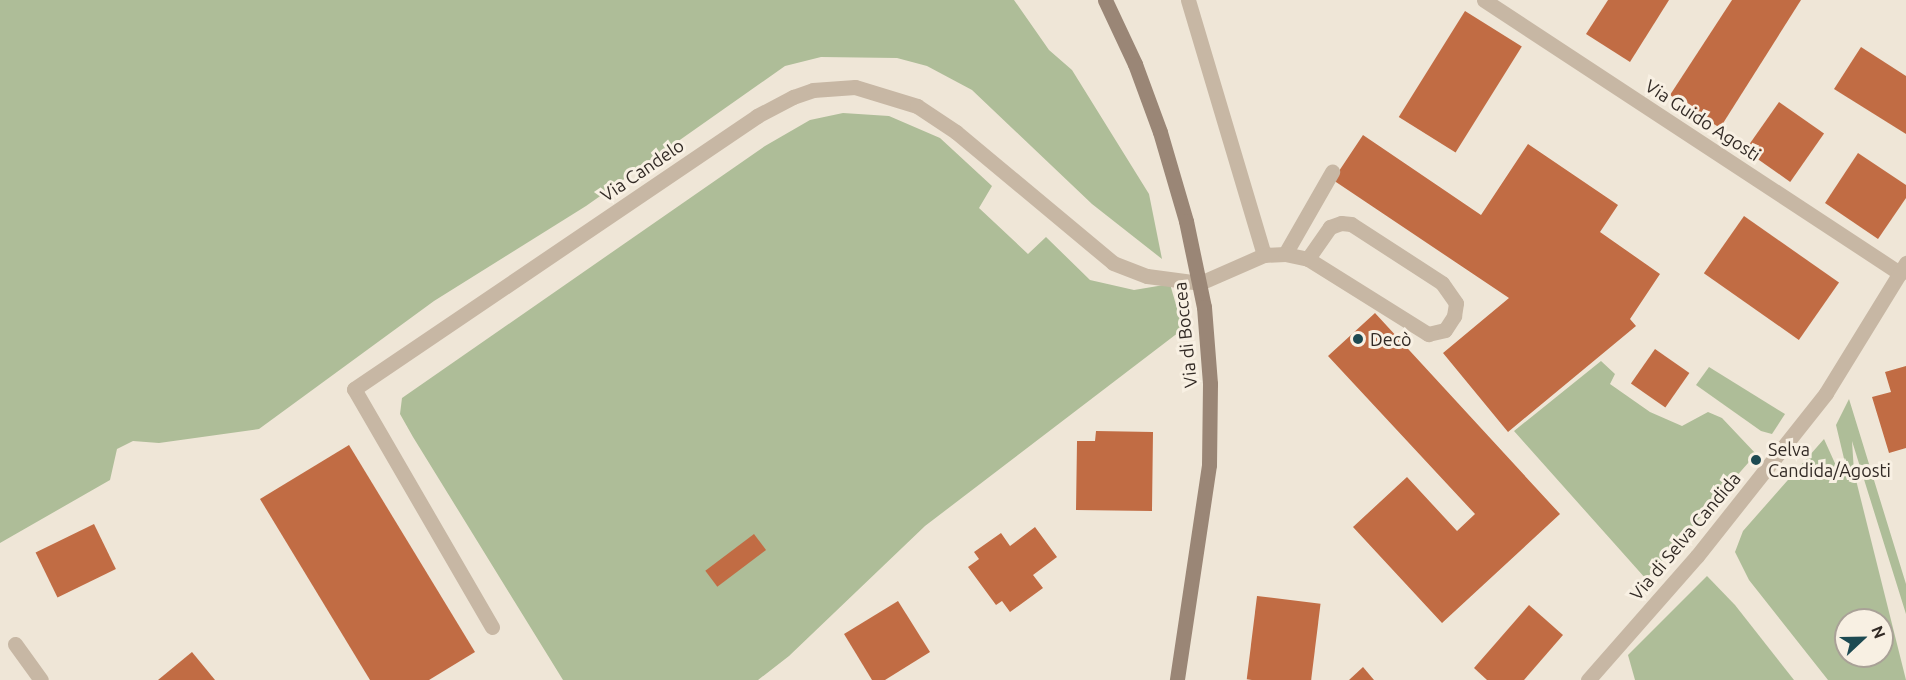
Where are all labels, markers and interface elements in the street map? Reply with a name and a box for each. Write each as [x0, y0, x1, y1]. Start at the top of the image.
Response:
street label: Via Guido Agosti [1641, 75, 1765, 165]
street label: Via Candelo [596, 134, 688, 206]
street label: Via di Boccea [1169, 281, 1201, 389]
place label: Decò [1370, 328, 1411, 350]
marker: Decò [1351, 332, 1365, 346]
place label: Selva Candida/Agosti [1768, 439, 1891, 482]
marker: Selva Candida/Agosti [1749, 453, 1763, 467]
street label: Via di Selva Candida [1625, 468, 1745, 604]
north arrow [1834, 608, 1894, 668]
text: N [1868, 623, 1889, 641]

